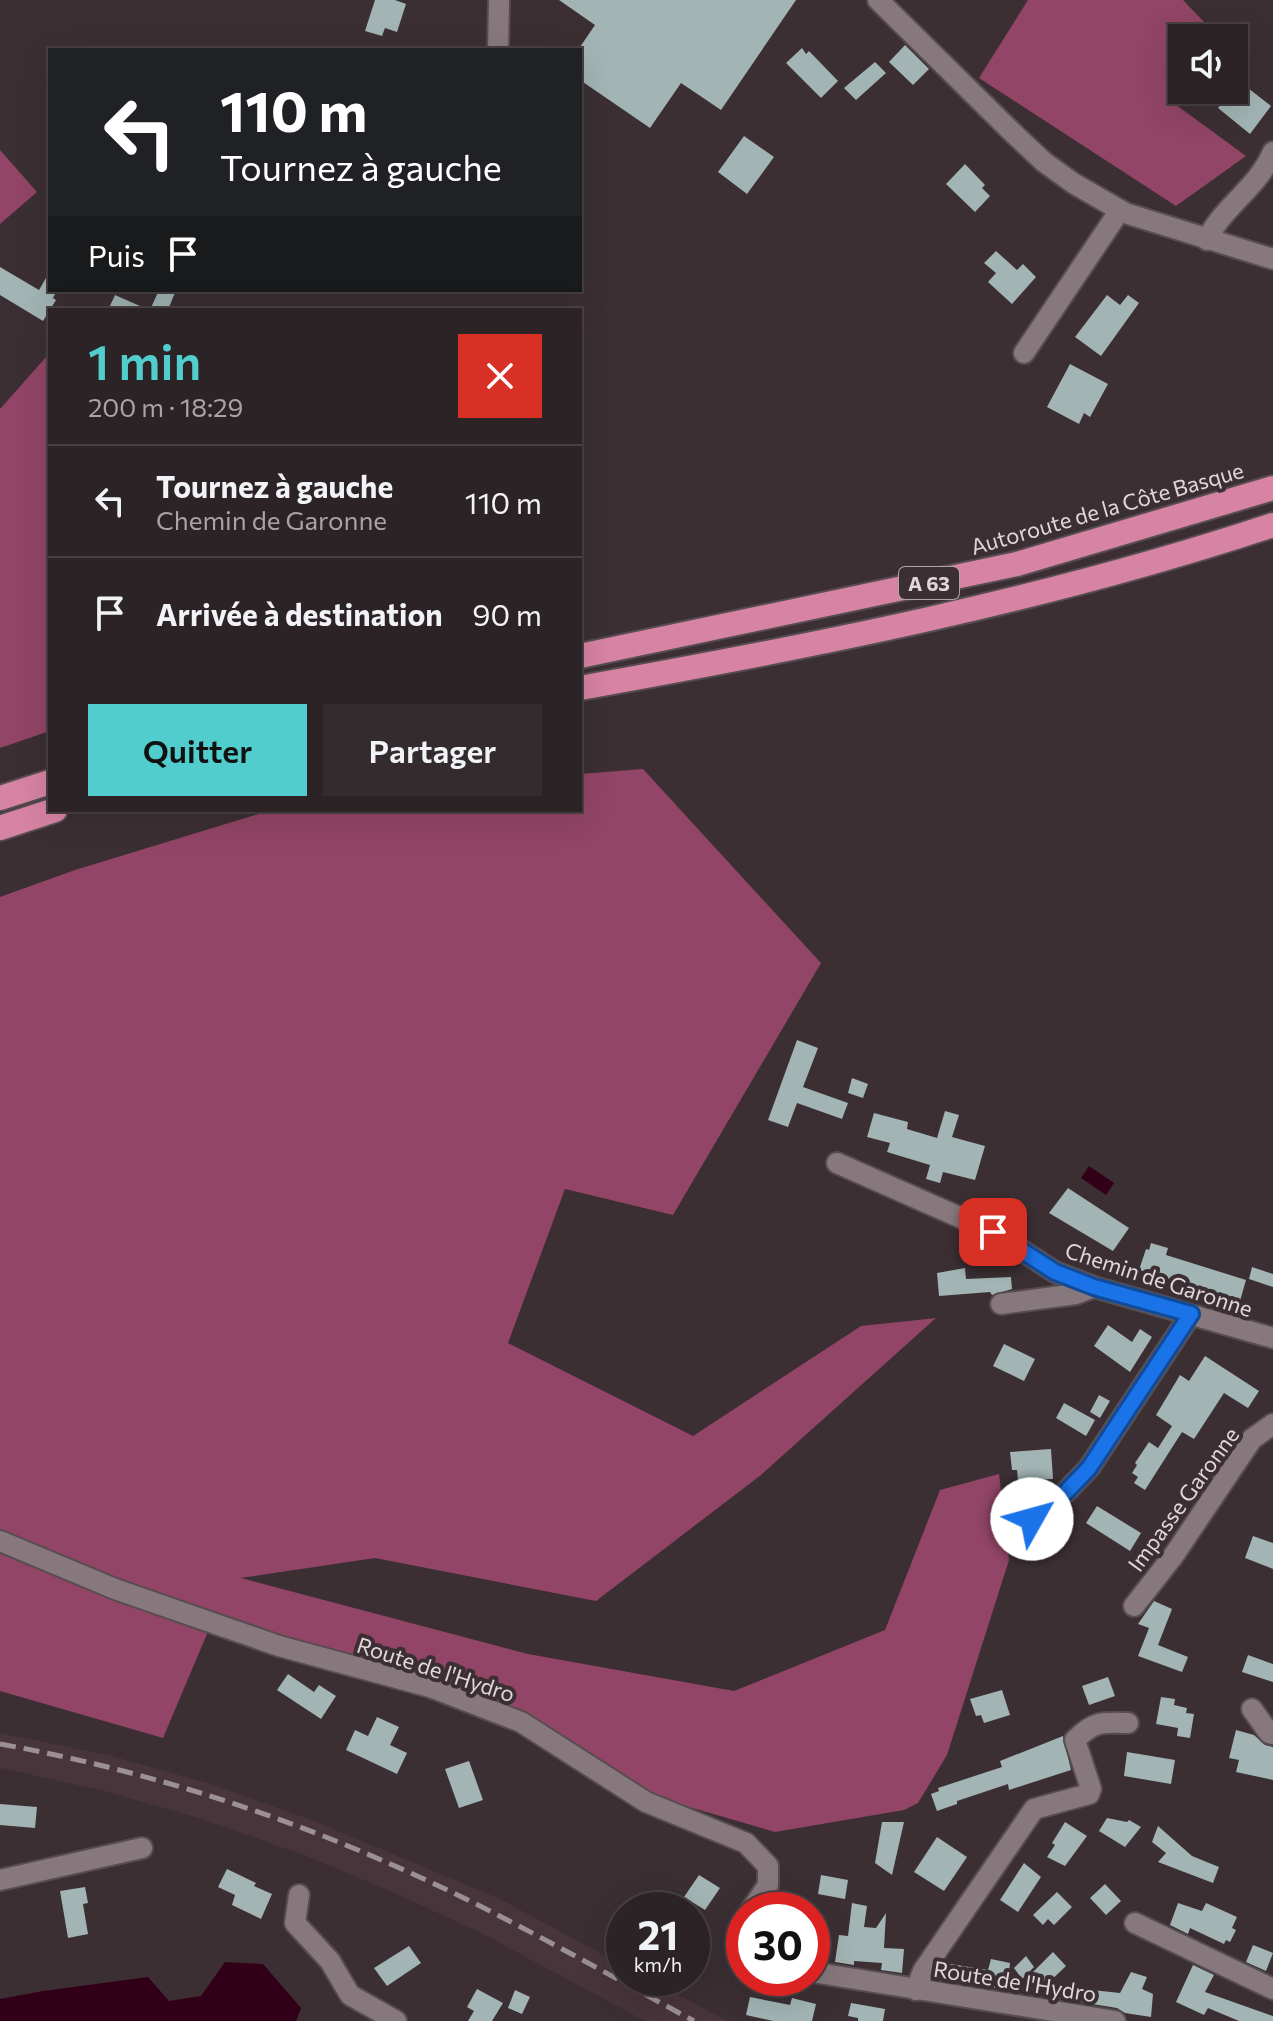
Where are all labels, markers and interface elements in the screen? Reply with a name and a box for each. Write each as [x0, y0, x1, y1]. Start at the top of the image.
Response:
map controls [1168, 24, 1248, 104]
button: sound [1168, 24, 1248, 104]
text: 110 m [220, 75, 367, 144]
icon: left [88, 80, 192, 184]
text: Tournez à gauche [220, 144, 502, 188]
icon: arrive [161, 232, 205, 276]
text: Puis [88, 236, 145, 273]
text: 1 min [88, 331, 201, 390]
button: close [458, 334, 542, 418]
text: 200 m · 18:29 [88, 391, 243, 422]
street label: Autoroute de la Côte Basque [967, 456, 1247, 560]
text: Tournez à gauche [156, 467, 393, 504]
icon: left [88, 479, 132, 523]
text: 110 m [465, 483, 542, 520]
text: Chemin de Garonne [156, 504, 387, 535]
road number: A 63 [899, 567, 959, 599]
icon: arrive [88, 591, 132, 635]
text: Arrivée à destination [156, 595, 443, 632]
text: 90 m [472, 595, 542, 632]
button: Quitter [88, 704, 307, 796]
button: Partager [323, 704, 542, 796]
pin [959, 1198, 1027, 1266]
icon: arrive [971, 1210, 1015, 1254]
street label: Chemin de Garonne [1062, 1236, 1256, 1322]
street label: Impasse Garonne [1122, 1422, 1244, 1576]
position arrow [990, 1477, 1074, 1561]
street label: Route de l'Hydro [354, 1631, 518, 1707]
speed limit sign: 30 [726, 1892, 830, 1996]
text: 21 [638, 1909, 678, 1958]
text: km/h [634, 1952, 682, 1976]
street label: Route de l'Hydro [932, 1955, 1098, 2007]

